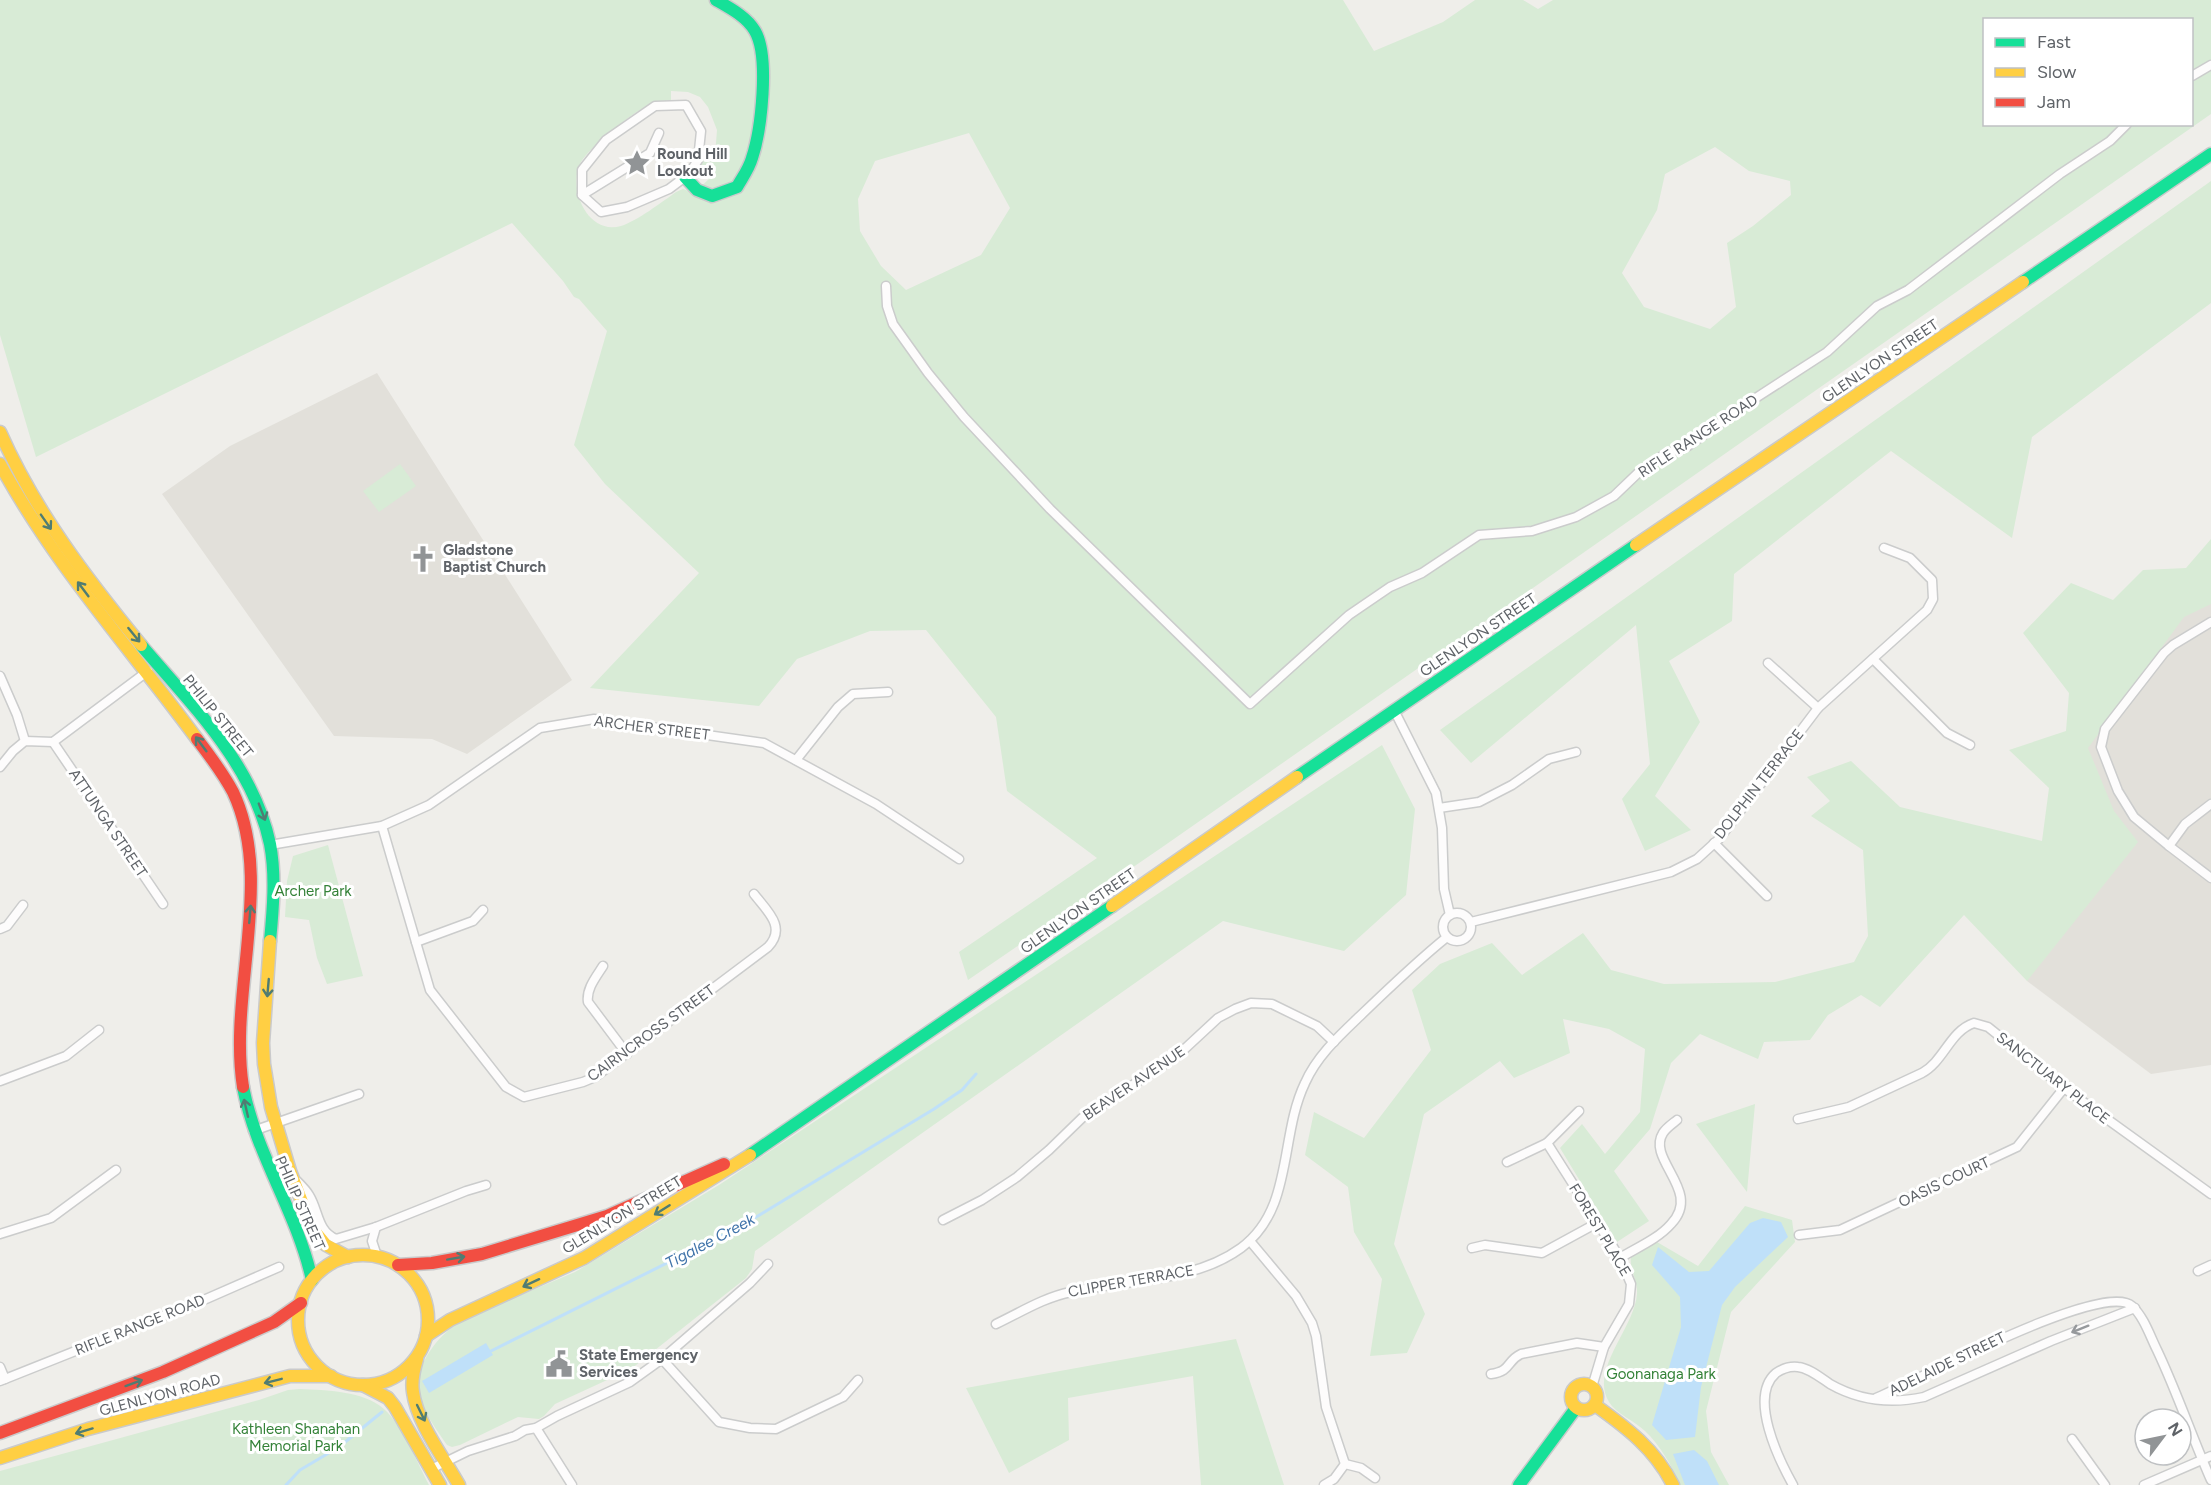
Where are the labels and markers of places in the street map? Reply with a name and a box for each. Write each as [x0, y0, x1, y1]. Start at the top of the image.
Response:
place label: Round Hill Lookout [657, 145, 728, 180]
place icon: Round Hill Lookout [622, 148, 652, 178]
place label: Gladstone Baptist Church [443, 541, 546, 576]
church icon: Gladstone Baptist Church [408, 544, 438, 574]
place label: State Emergency Services [579, 1346, 698, 1381]
public building icon: State Emergency Services [544, 1349, 574, 1379]

